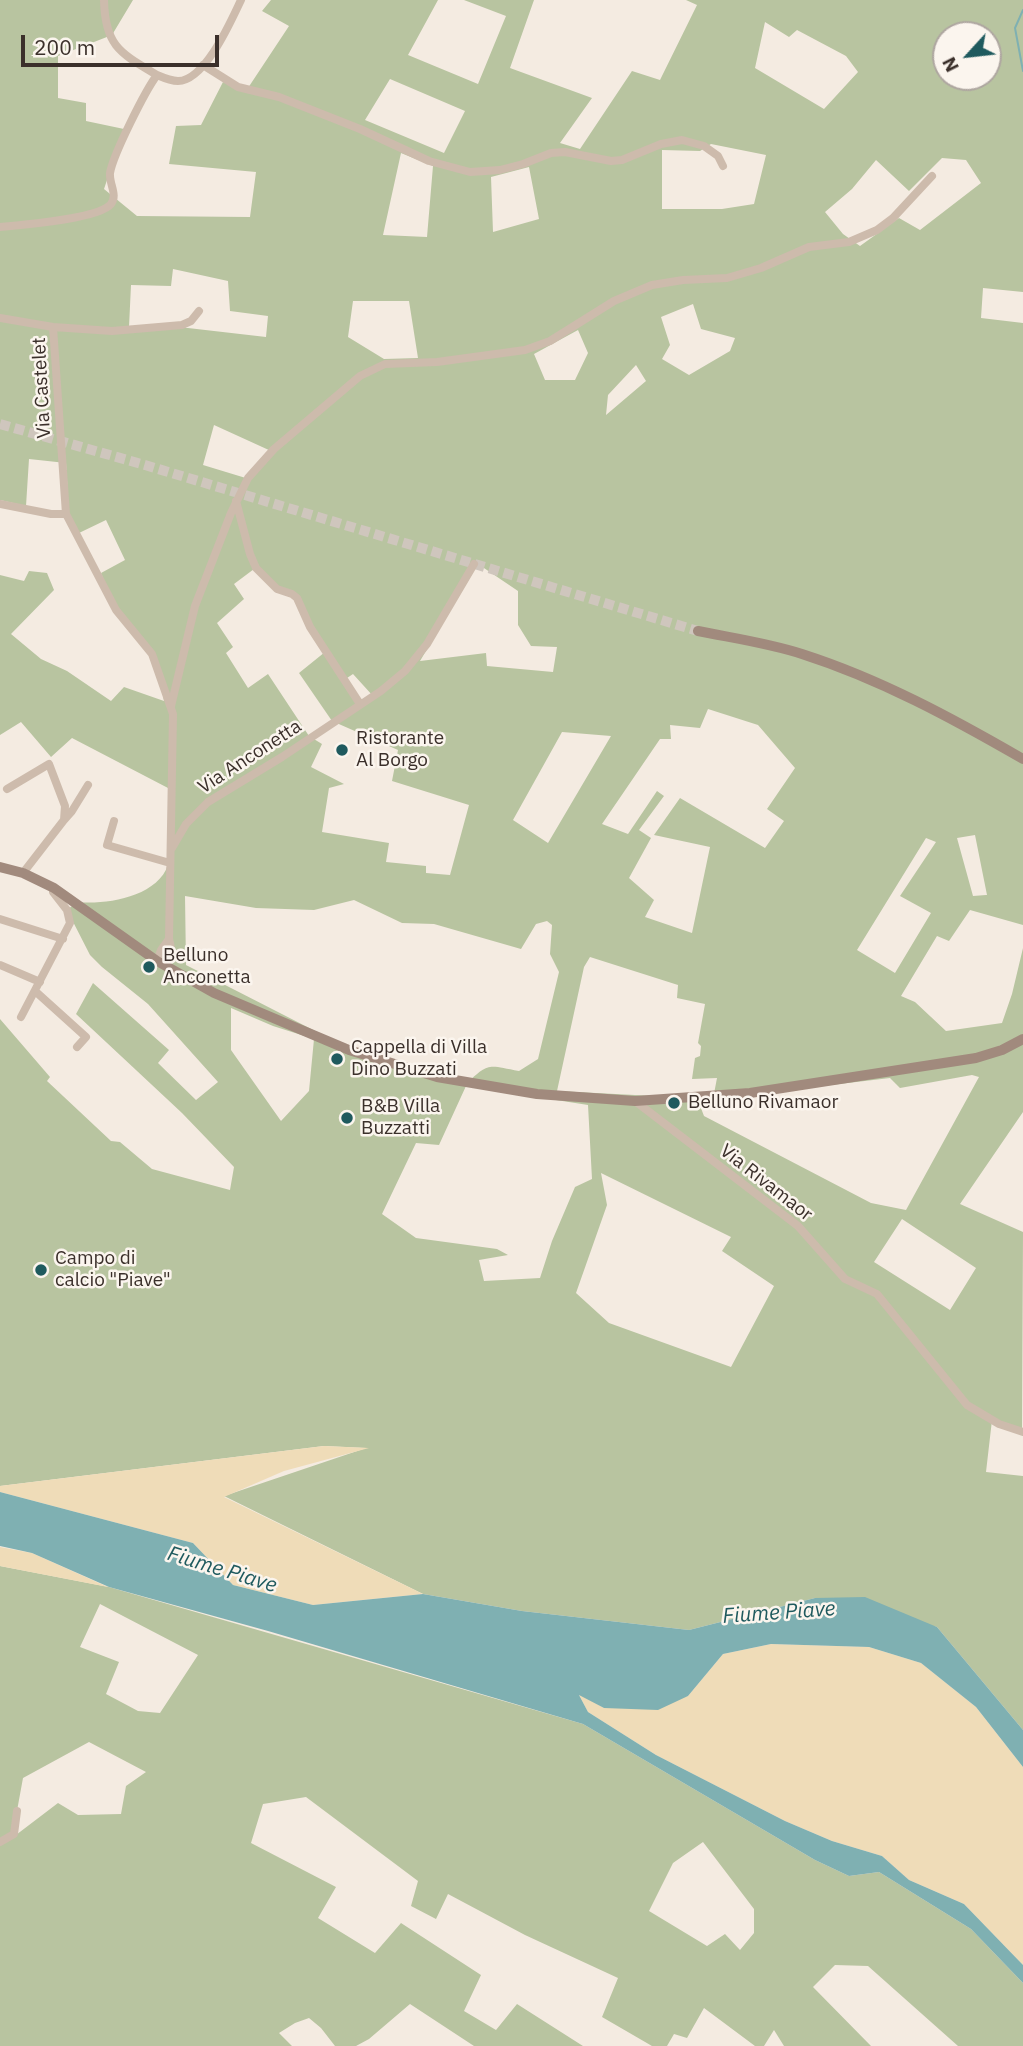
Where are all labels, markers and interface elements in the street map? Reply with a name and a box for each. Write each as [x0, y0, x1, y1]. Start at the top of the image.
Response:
scale bar [24, 21, 222, 65]
north arrow [932, 21, 1002, 91]
text: 200 m [34, 33, 95, 61]
text: N [936, 53, 964, 76]
street label: Via Castelet [28, 337, 56, 439]
street label: Via Anconetta [194, 715, 306, 799]
place label: Ristorante Al Borgo [356, 728, 444, 772]
marker: Ristorante Al Borgo [334, 742, 350, 758]
place label: Belluno Anconetta [163, 945, 251, 989]
marker: Belluno Anconetta [141, 959, 157, 975]
place label: Cappella di Villa Dino Buzzati [351, 1037, 487, 1081]
marker: Cappella di Villa Dino Buzzati [329, 1051, 345, 1067]
place label: Belluno Rivamaor [688, 1092, 838, 1114]
marker: Belluno Rivamaor [666, 1095, 682, 1111]
place label: B&B Villa Buzzatti [361, 1096, 440, 1140]
marker: B&B Villa Buzzatti [339, 1110, 355, 1126]
street label: Via Rivamaor [715, 1140, 817, 1226]
place label: Campo di calcio "Piave" [55, 1248, 171, 1292]
marker: Campo di calcio "Piave" [33, 1262, 49, 1278]
water label: Fiume Piave [164, 1541, 280, 1599]
water label: Fiume Piave [722, 1596, 836, 1630]

